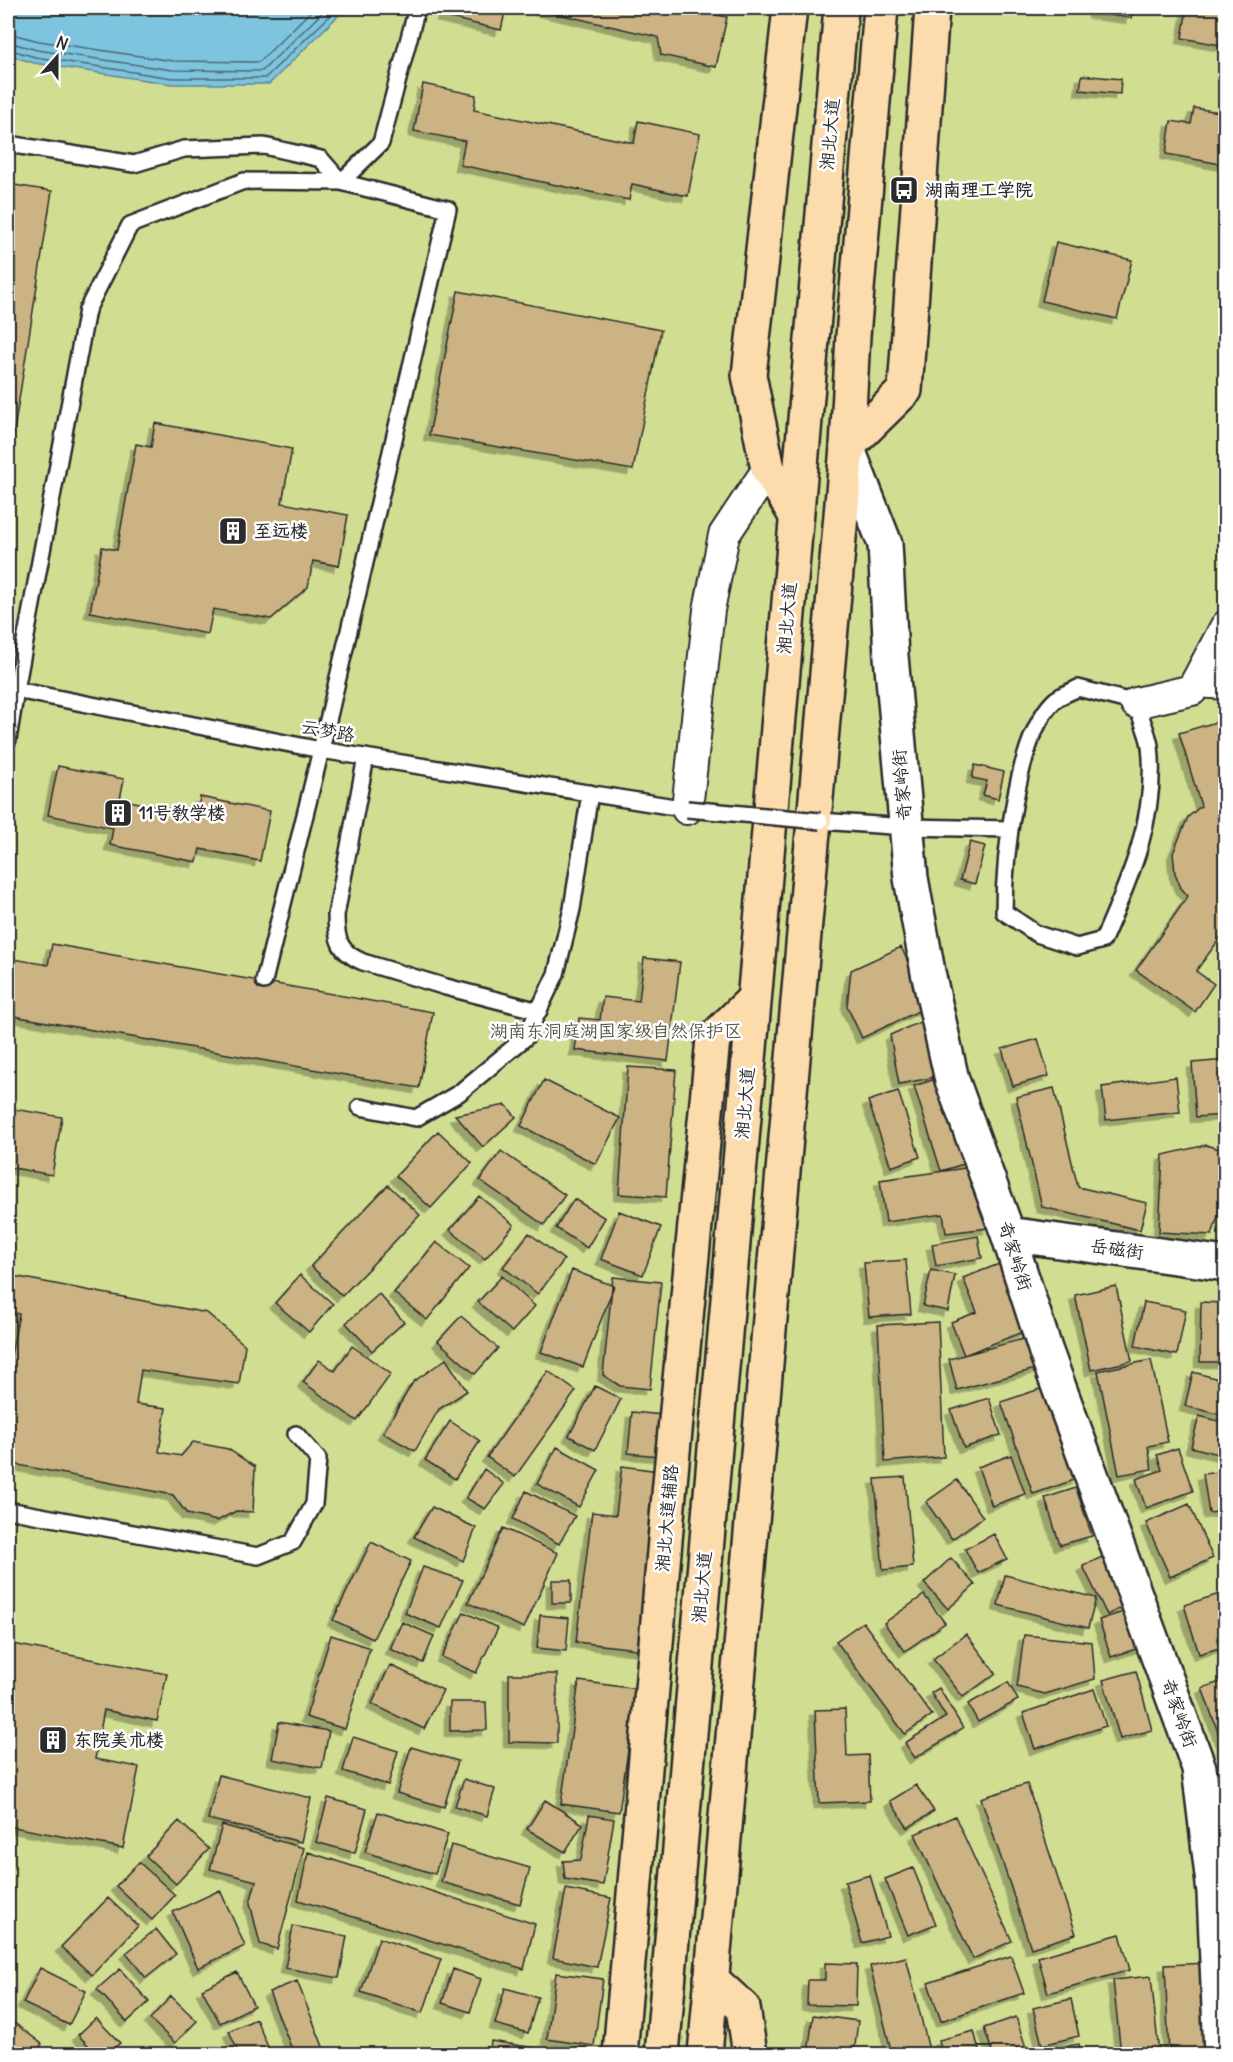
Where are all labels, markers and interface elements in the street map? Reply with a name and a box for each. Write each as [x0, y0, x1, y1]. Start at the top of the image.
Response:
north arrow [27, 27, 87, 87]
text: N [54, 32, 71, 54]
street label: 湘北大道 [815, 97, 844, 171]
bus stop icon: 湖南理工学院 [888, 174, 920, 206]
place label: 湖南理工学院 [925, 178, 1033, 201]
building icon: 至远楼 [217, 515, 249, 547]
place label: 至远楼 [254, 519, 308, 542]
street label: 湘北大道 [772, 581, 801, 655]
street label: 云梦路 [300, 714, 357, 747]
street label: 奇家岭街 [887, 748, 916, 822]
building icon: 11号教学楼 [102, 797, 134, 829]
place label: 11号教学楼 [139, 801, 225, 824]
park label: 湖南东洞庭湖国家级自然保护区 [490, 1019, 742, 1042]
street label: 湘北大道 [730, 1066, 759, 1140]
street label: 奇家岭街 [993, 1218, 1038, 1294]
street label: 岳磁街 [1089, 1233, 1145, 1264]
street label: 湘北大道辅路 [650, 1463, 683, 1573]
street label: 湘北大道 [687, 1550, 716, 1624]
street label: 奇家岭街 [1156, 1675, 1203, 1751]
building icon: 东院美术楼 [37, 1724, 69, 1756]
place label: 东院美术楼 [74, 1728, 164, 1751]

